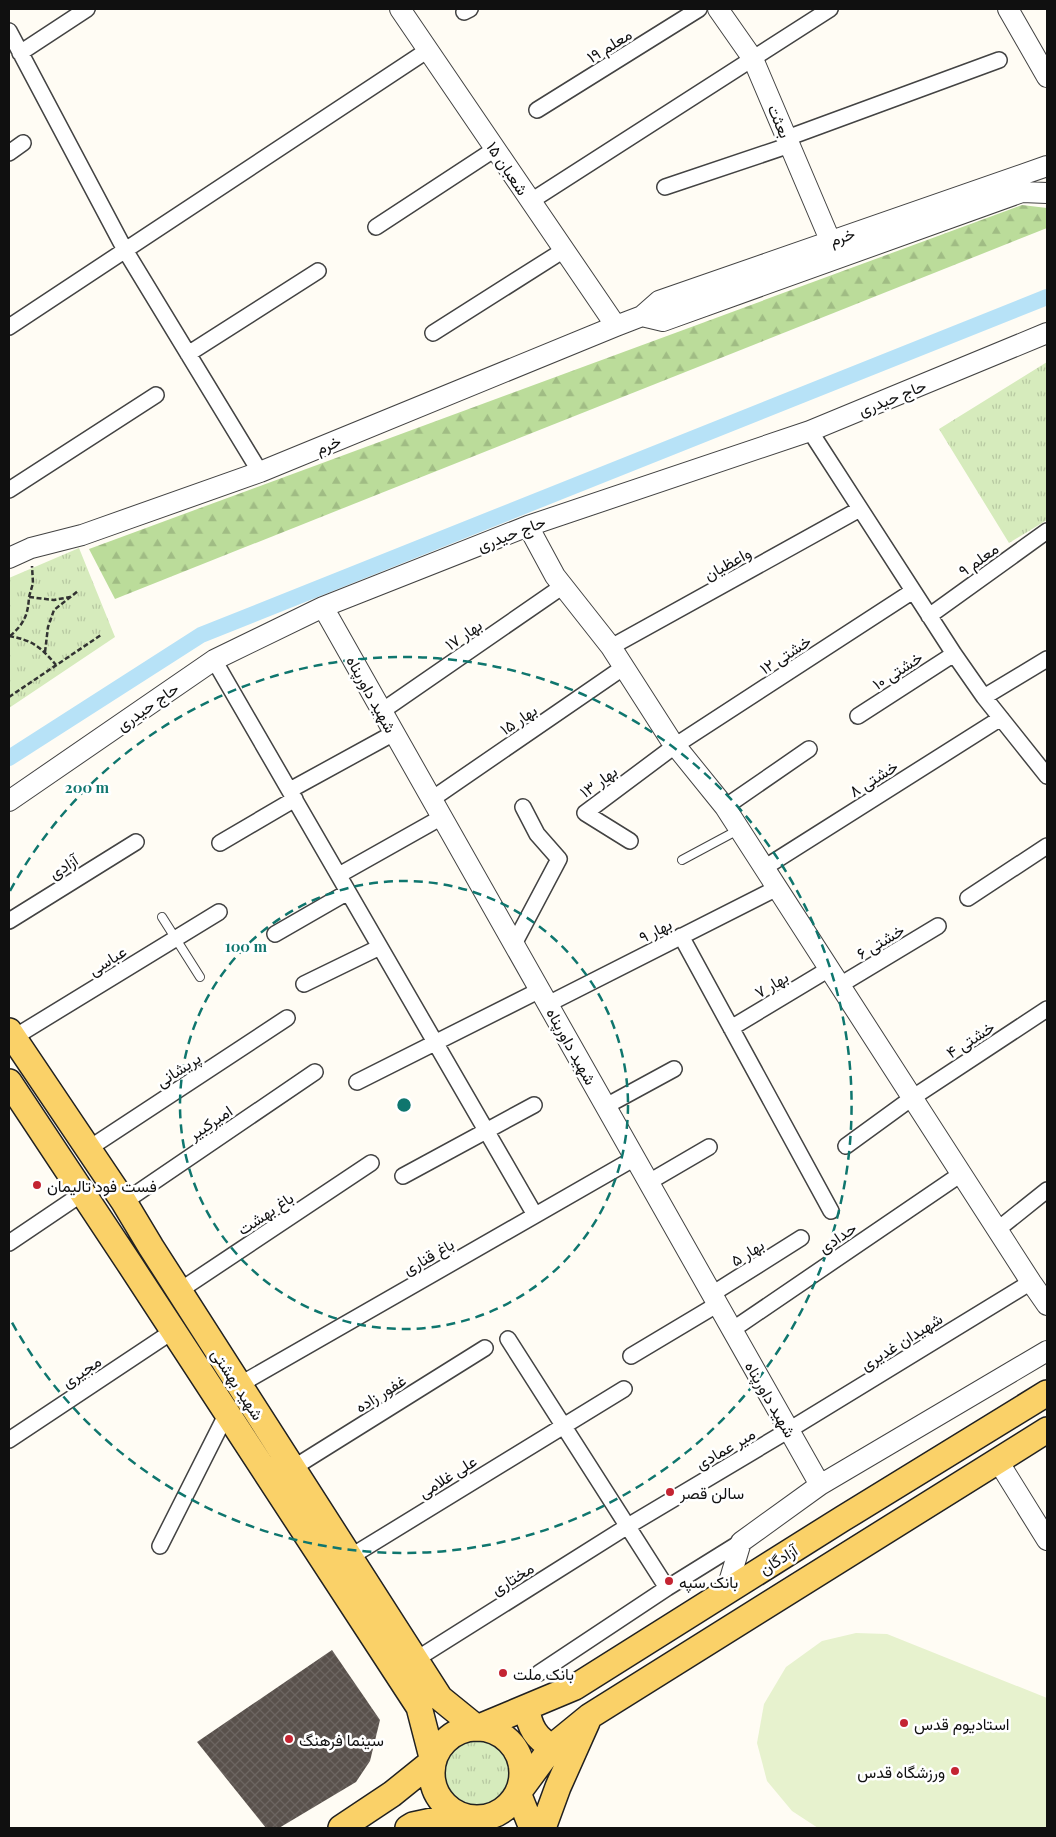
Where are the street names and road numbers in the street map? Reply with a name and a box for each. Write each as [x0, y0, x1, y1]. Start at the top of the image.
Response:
street label: معلم ۱۹ [583, 23, 636, 68]
street label: بعثت [764, 101, 796, 141]
street label: ۱۵ شعبان [482, 137, 534, 199]
street label: خرم [827, 222, 858, 251]
street label: حاج حیدری [855, 374, 930, 422]
street label: خرم [312, 429, 344, 459]
street label: حاج حیدری [474, 510, 549, 557]
street label: معلم ۹ [954, 537, 1003, 581]
street label: واعظیان [700, 542, 755, 585]
street label: بهار ۱۷ [440, 614, 486, 655]
street label: خشتی ۱۲ [755, 629, 816, 679]
street label: خشتی ۱۰ [868, 646, 927, 695]
street label: شهید داورپناه [340, 652, 402, 737]
street label: حاج حیدری [112, 677, 184, 737]
street label: بهار ۱۵ [495, 699, 541, 740]
street label: خشتی ۸ [845, 755, 902, 802]
street label: بهار ۱۳ [575, 760, 622, 803]
street label: آزادی [44, 848, 83, 884]
street label: بهار ۹ [635, 913, 675, 948]
street label: خشتی ۶ [852, 918, 909, 964]
street label: عباسی [84, 940, 131, 981]
street label: بهار ۷ [750, 966, 792, 1003]
street label: شهید داورپناه [540, 1004, 602, 1089]
street label: خشتی ۴ [942, 1015, 999, 1063]
street label: پریشانی [152, 1047, 205, 1093]
street label: امیرکبیر [183, 1100, 237, 1146]
street label: باغ بهشت [233, 1187, 298, 1241]
street label: حدادی [814, 1216, 861, 1258]
street label: باغ قناری [399, 1233, 458, 1281]
street label: بهار ۵ [726, 1234, 768, 1271]
street label: شهیدان غدیری [856, 1307, 947, 1375]
street label: شهید بهشتی [206, 1344, 269, 1424]
street label: مجیری [57, 1350, 105, 1393]
street label: شهید داورپناه [739, 1357, 801, 1442]
street label: غفور زاده [351, 1369, 410, 1418]
street label: میر عمادی [691, 1422, 759, 1474]
street label: علی غلامی [414, 1450, 481, 1503]
street label: آزادگان [755, 1538, 803, 1580]
street label: مختاری [487, 1557, 538, 1600]

